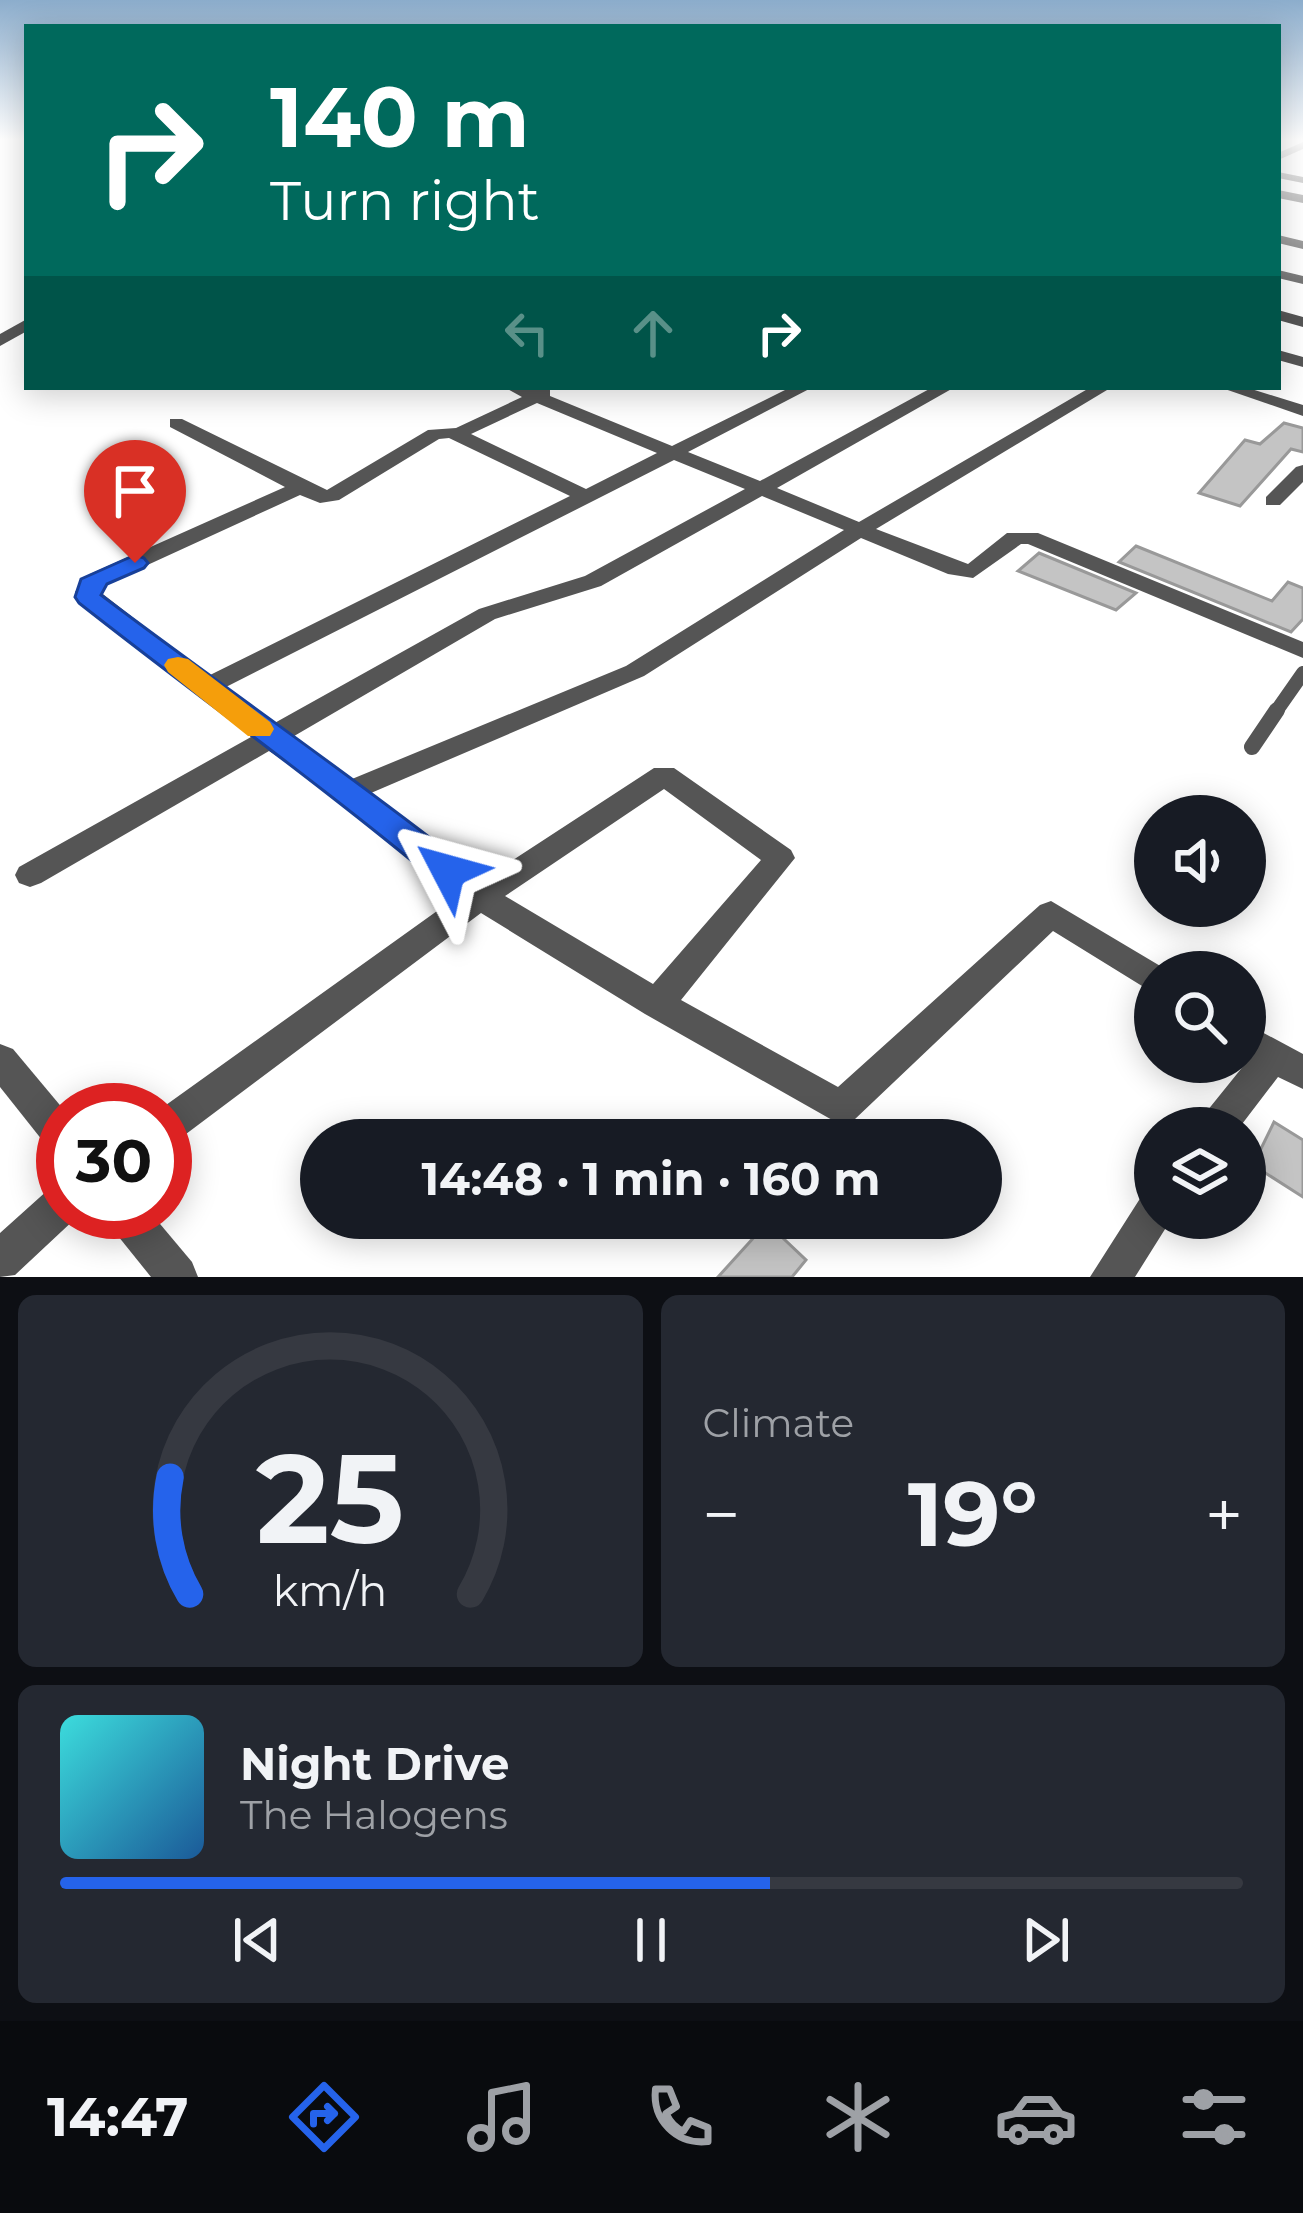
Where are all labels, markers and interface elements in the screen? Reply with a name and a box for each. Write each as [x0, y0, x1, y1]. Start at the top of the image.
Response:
text: 140 m [270, 66, 530, 168]
icon: right [72, 72, 228, 228]
text: Turn right [270, 168, 540, 234]
icon: left [494, 300, 560, 366]
icon: ahead [620, 300, 686, 366]
icon: right [746, 300, 812, 366]
pin [84, 440, 186, 563]
icon: arrive [102, 458, 168, 524]
map controls [1134, 795, 1266, 1239]
button: sound [1134, 795, 1266, 927]
position arrow [385, 808, 511, 934]
button: search [1134, 951, 1266, 1083]
speed limit sign: 30 [36, 1083, 192, 1239]
button: layers [1134, 1107, 1266, 1239]
text: 14:48 · 1 min · 160 m [421, 1151, 881, 1206]
text: Climate [703, 1399, 854, 1447]
text: 25 [256, 1422, 404, 1574]
text: 19° [908, 1459, 1038, 1569]
text: − [703, 1474, 740, 1555]
text: + [1205, 1474, 1243, 1555]
text: km/h [273, 1564, 387, 1617]
text: Night Drive [240, 1736, 509, 1791]
text: The Halogens [240, 1791, 508, 1839]
icon: previous [224, 1907, 290, 1973]
icon: pause [618, 1907, 684, 1973]
icon: next [1013, 1907, 1079, 1973]
icon: directions [282, 2075, 366, 2159]
icon: music [460, 2075, 544, 2159]
icon: phone [638, 2075, 722, 2159]
icon: climate [816, 2075, 900, 2159]
icon: car [994, 2075, 1078, 2159]
icon: filters [1172, 2075, 1256, 2159]
text: 14:47 [47, 2084, 188, 2150]

